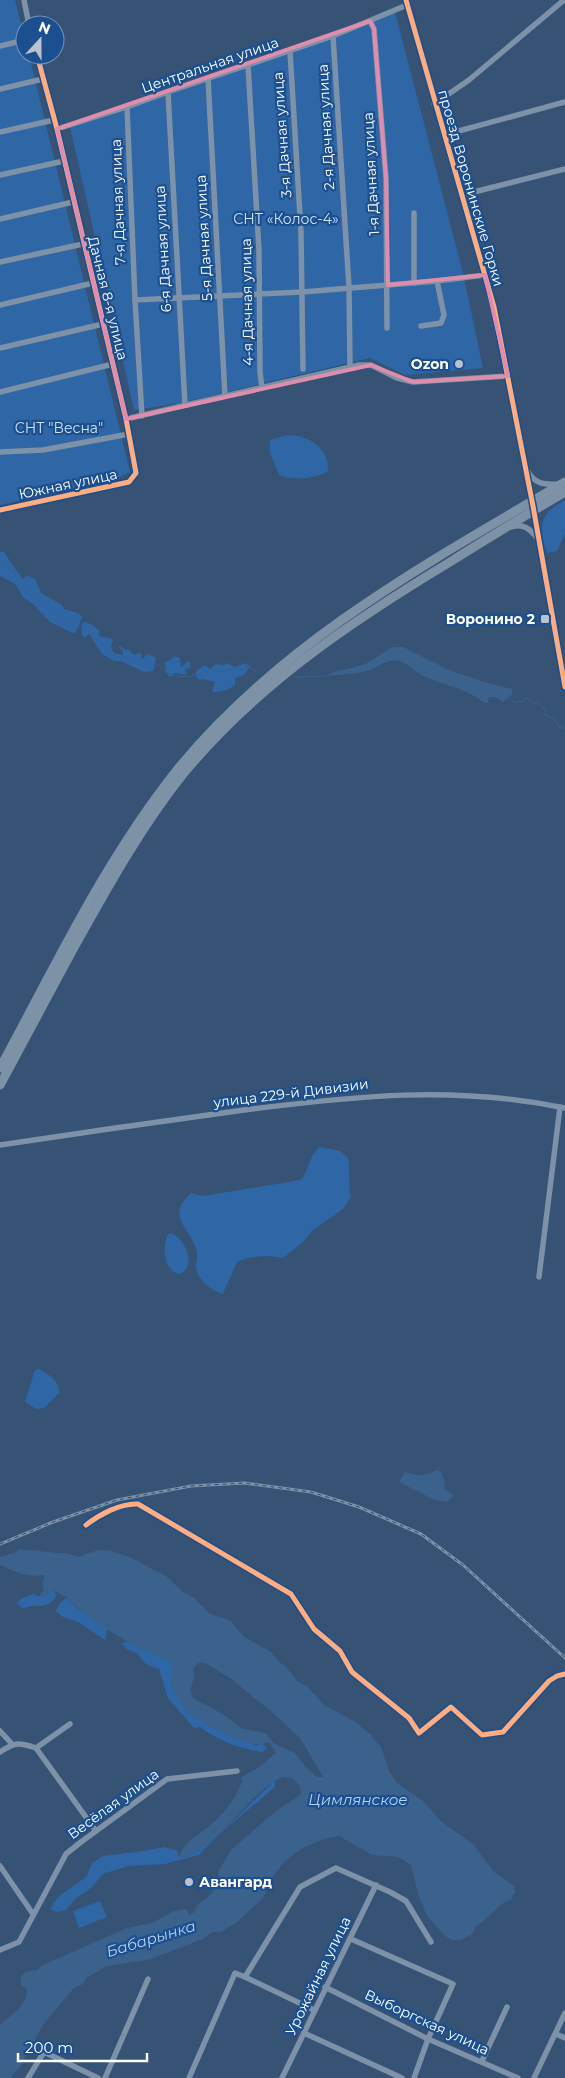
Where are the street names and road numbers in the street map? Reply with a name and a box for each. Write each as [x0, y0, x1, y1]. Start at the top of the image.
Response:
street label: Центральная улица [139, 33, 281, 97]
street label: 2-я Дачная улица [314, 64, 338, 190]
street label: 3-я Дачная улица [269, 71, 295, 199]
street label: проезд Воронинские Горки [434, 88, 508, 288]
street label: 1-я Дачная улица [359, 112, 383, 236]
street label: 7-я Дачная улица [107, 139, 129, 265]
street label: 5-я Дачная улица [192, 174, 216, 302]
street label: 6-я Дачная улица [151, 185, 175, 313]
street label: Дачная 8-я улица [84, 234, 132, 362]
street label: 4-я Дачная улица [237, 238, 257, 366]
street label: Южная улица [17, 465, 119, 503]
street label: улица 229-й Дивизии [211, 1075, 370, 1112]
street label: Весёлая улица [64, 1765, 162, 1843]
street label: Урожайная улица [281, 1914, 355, 2038]
street label: Выборгская улица [362, 1985, 492, 2059]

